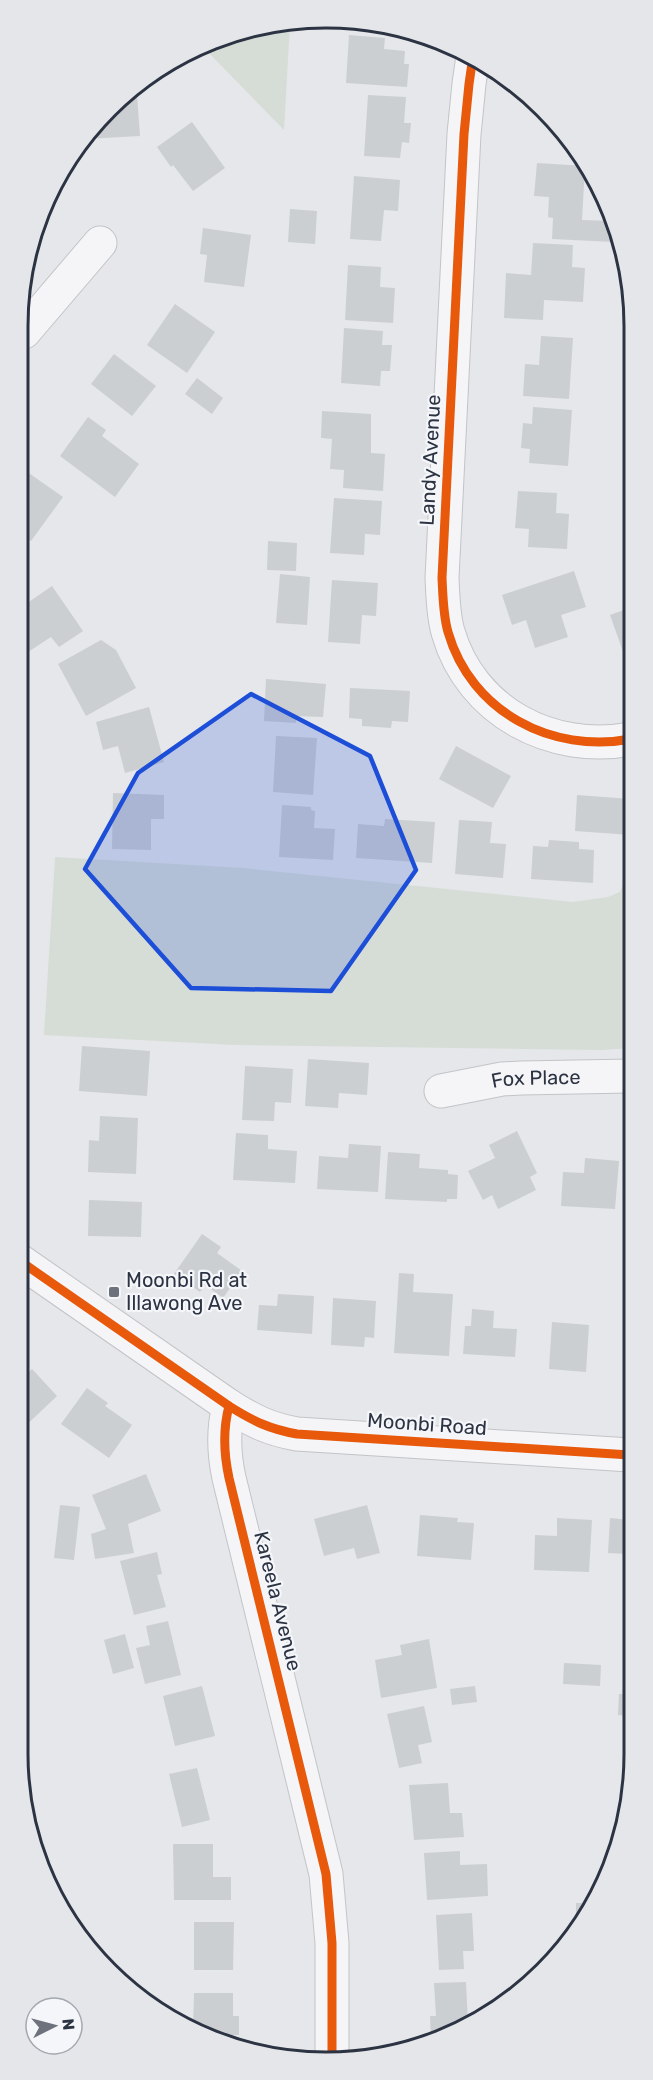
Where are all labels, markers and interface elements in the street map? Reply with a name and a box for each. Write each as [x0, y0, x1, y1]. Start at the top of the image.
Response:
street label: Landy Avenue [415, 394, 445, 526]
street label: Fox Place [489, 1065, 581, 1093]
place label: Moonbi Rd at Illawong Ave [126, 1268, 247, 1315]
marker: Moonbi Rd at Illawong Ave [107, 1285, 121, 1299]
street label: Moonbi Road [366, 1408, 488, 1440]
street label: Kareela Avenue [249, 1529, 307, 1673]
north arrow [24, 1996, 84, 2056]
text: N [58, 2018, 78, 2031]

